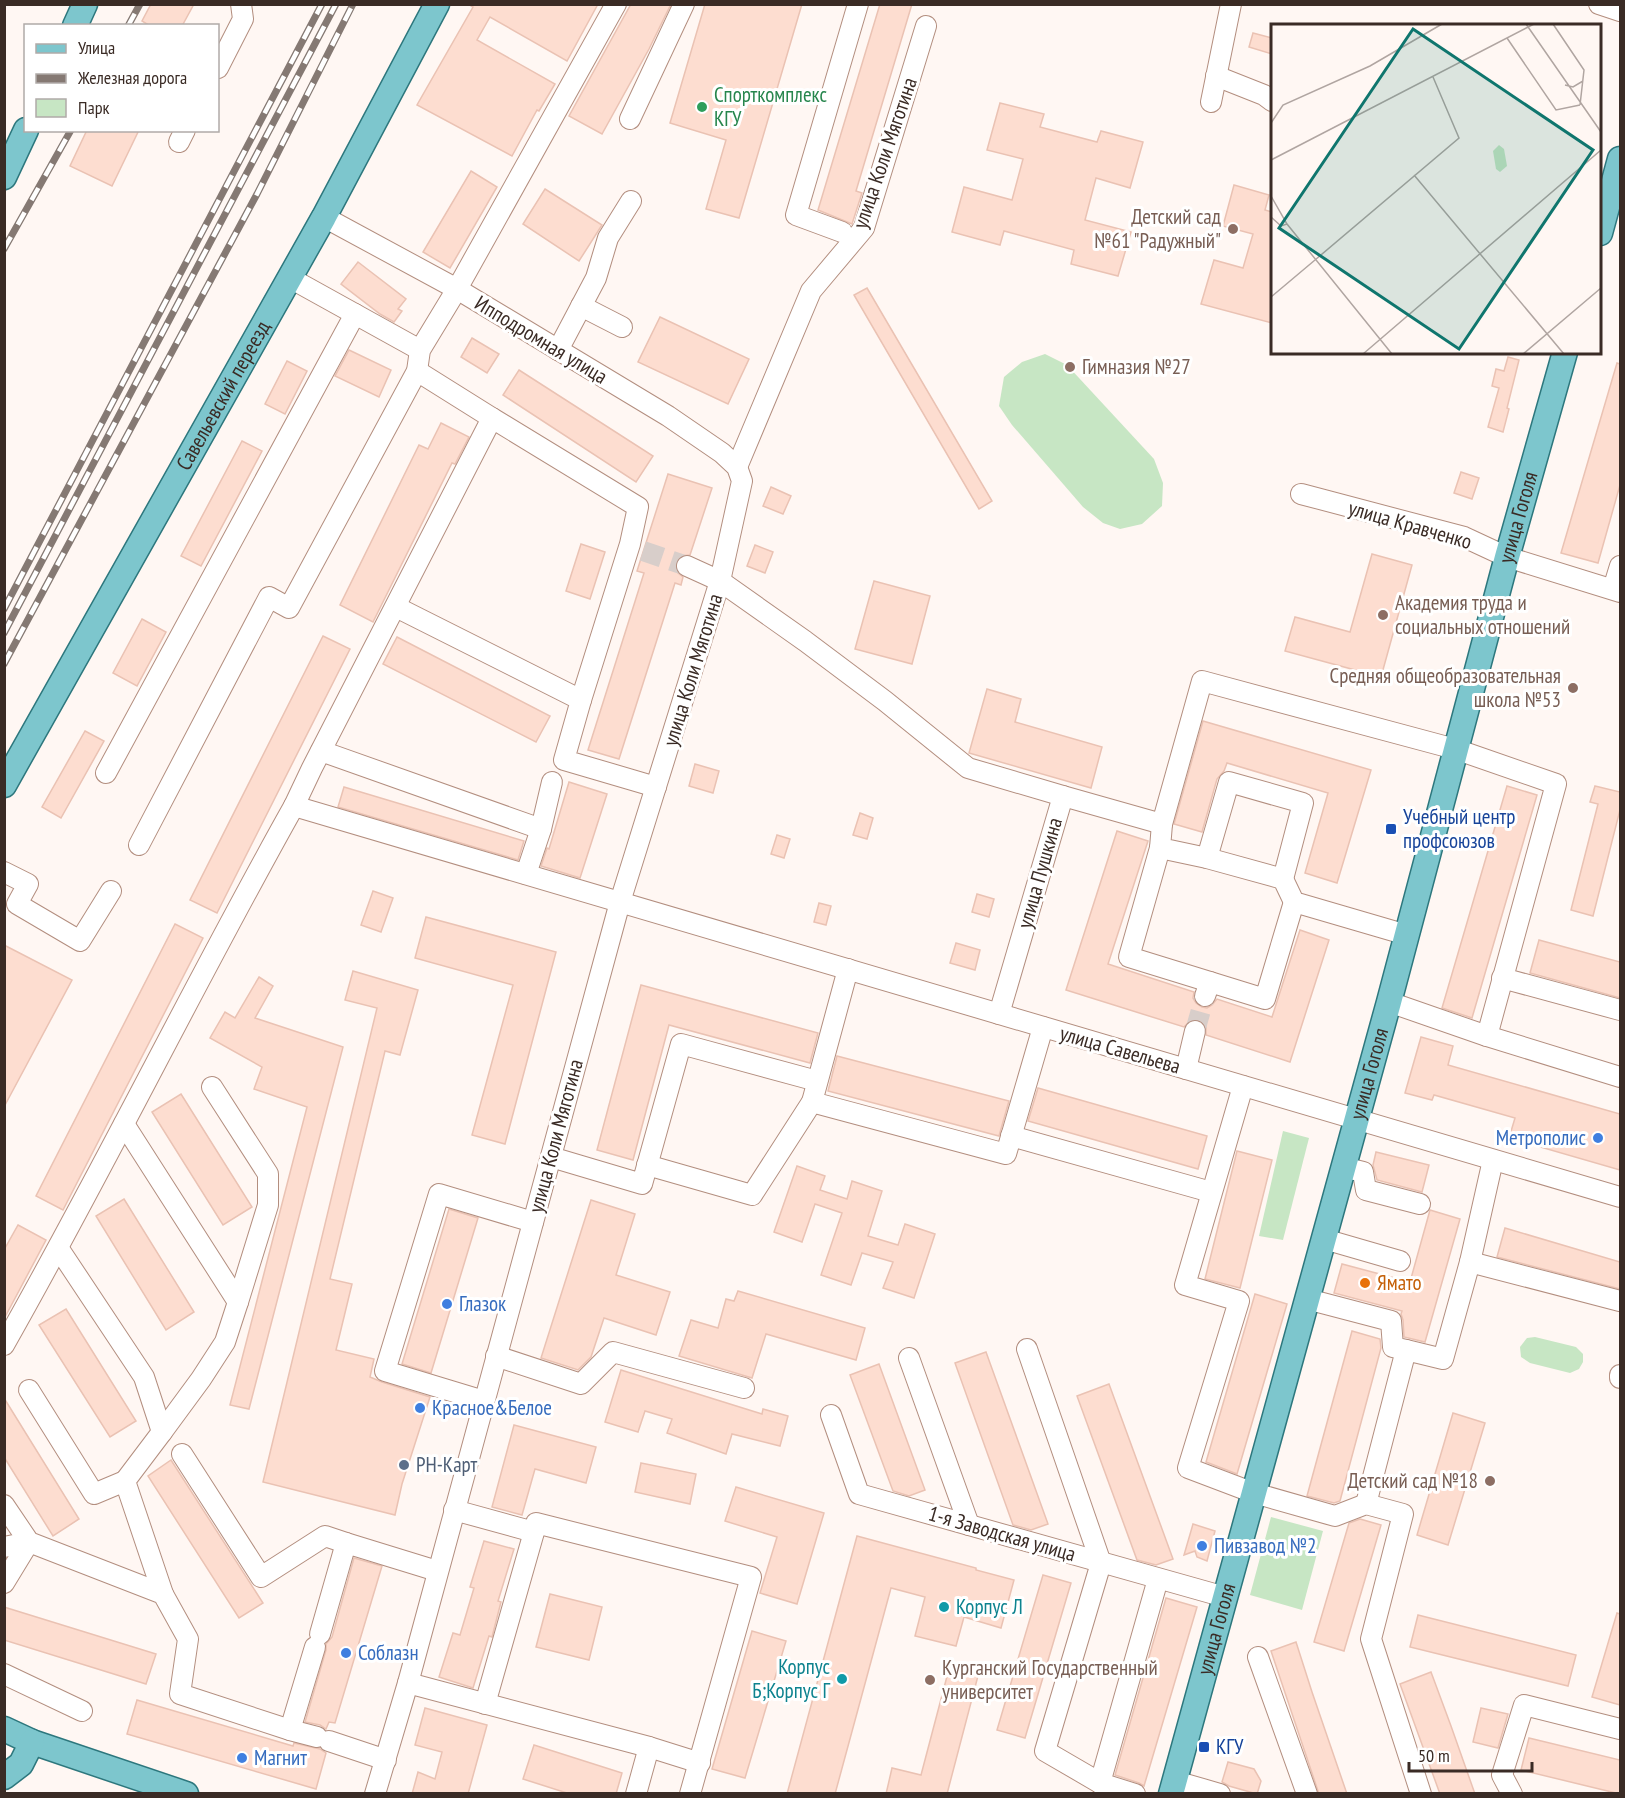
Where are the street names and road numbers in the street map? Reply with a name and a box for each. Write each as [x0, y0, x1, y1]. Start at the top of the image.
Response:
street label: улица Коли Мяготина [846, 74, 923, 232]
street label: Ипподромная улица [470, 289, 613, 390]
street label: Савельевский переезд [170, 316, 276, 475]
street label: улица Гоголя [1492, 468, 1544, 566]
street label: улица Кравченко [1345, 494, 1475, 555]
street label: улица Коли Мяготина [657, 590, 729, 749]
street label: улица Пушкина [1011, 814, 1068, 931]
street label: улица Савельева [1057, 1019, 1184, 1080]
street label: улица Гоголя [1343, 1025, 1394, 1123]
street label: улица Коли Мяготина [522, 1056, 589, 1216]
street label: 1-я Заводская улица [925, 1500, 1079, 1567]
street label: улица Гоголя [1190, 1580, 1241, 1678]

